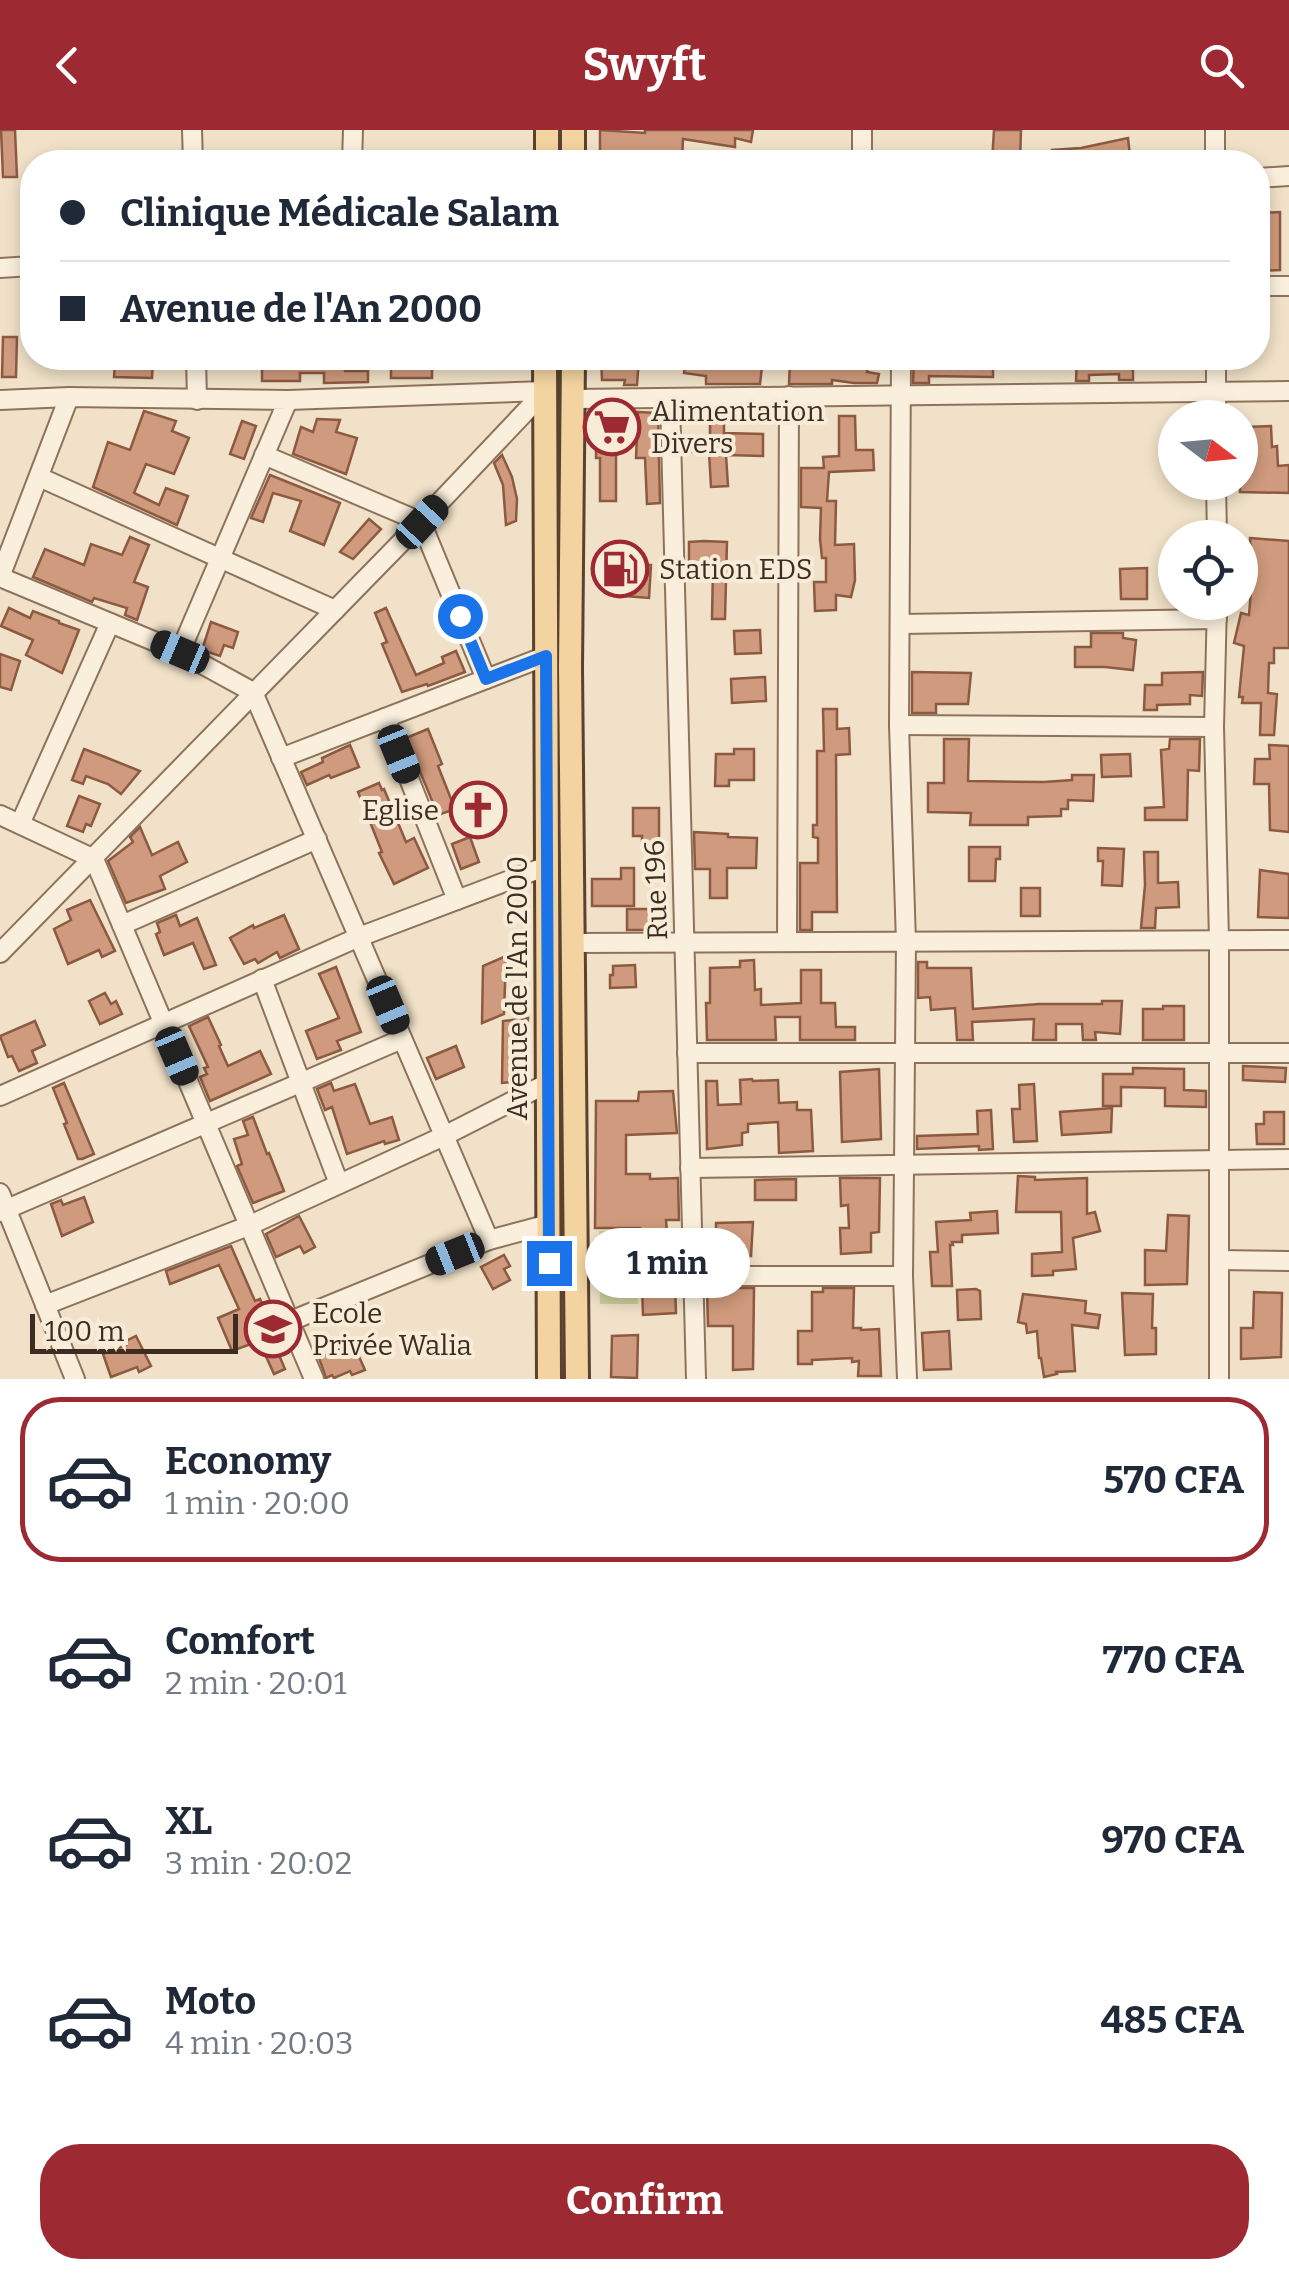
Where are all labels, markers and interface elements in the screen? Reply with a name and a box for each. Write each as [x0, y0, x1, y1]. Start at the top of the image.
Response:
icon: back [40, 38, 95, 93]
text: Swyft [582, 38, 707, 92]
icon: search [1194, 38, 1249, 93]
text: Clinique Médicale Salam [120, 190, 559, 236]
text: Avenue de l'An 2000 [120, 286, 482, 332]
place label: Alimentation Divers [651, 395, 824, 460]
supermarket icon: Alimentation Divers [582, 397, 642, 457]
north arrow [1158, 400, 1258, 500]
map controls [1158, 400, 1258, 620]
car [391, 490, 453, 554]
button: locate [1158, 520, 1258, 620]
fuel station icon: Station EDS [590, 539, 650, 599]
place label: Station EDS [659, 553, 813, 586]
route start [438, 594, 483, 639]
car [147, 626, 213, 678]
car [374, 721, 424, 787]
church icon: Eglise [448, 780, 508, 840]
place label: Eglise [362, 794, 439, 827]
street label: Rue 196 [638, 839, 674, 941]
street label: Avenue de l'An 2000 [501, 856, 534, 1120]
car [362, 972, 414, 1038]
car [151, 1023, 203, 1089]
callout: 1 min [584, 1228, 749, 1298]
car [422, 1229, 488, 1279]
route end [527, 1241, 572, 1286]
text: 1 min [627, 1244, 708, 1282]
place label: Ecole Privée Walia [312, 1297, 472, 1362]
school or university icon: Ecole Privée Walia [243, 1299, 303, 1359]
scale bar [30, 1309, 238, 1354]
text: 100 m [45, 1315, 125, 1348]
icon: car [45, 1435, 135, 1525]
text: Economy [165, 1438, 331, 1484]
text: 570 CFA [1103, 1457, 1244, 1503]
text: 1 min · 20:00 [165, 1484, 350, 1522]
icon: car [45, 1615, 135, 1705]
text: Comfort [165, 1618, 315, 1664]
text: 770 CFA [1103, 1637, 1244, 1683]
text: 2 min · 20:01 [165, 1664, 347, 1702]
icon: car [45, 1795, 135, 1885]
text: XL [165, 1798, 212, 1844]
text: 970 CFA [1101, 1817, 1244, 1863]
text: 3 min · 20:02 [165, 1844, 352, 1882]
icon: car [45, 1975, 135, 2065]
text: Moto [165, 1978, 256, 2024]
text: 485 CFA [1100, 1997, 1244, 2043]
text: 4 min · 20:03 [165, 2024, 353, 2062]
button: Confirm [40, 2144, 1249, 2259]

